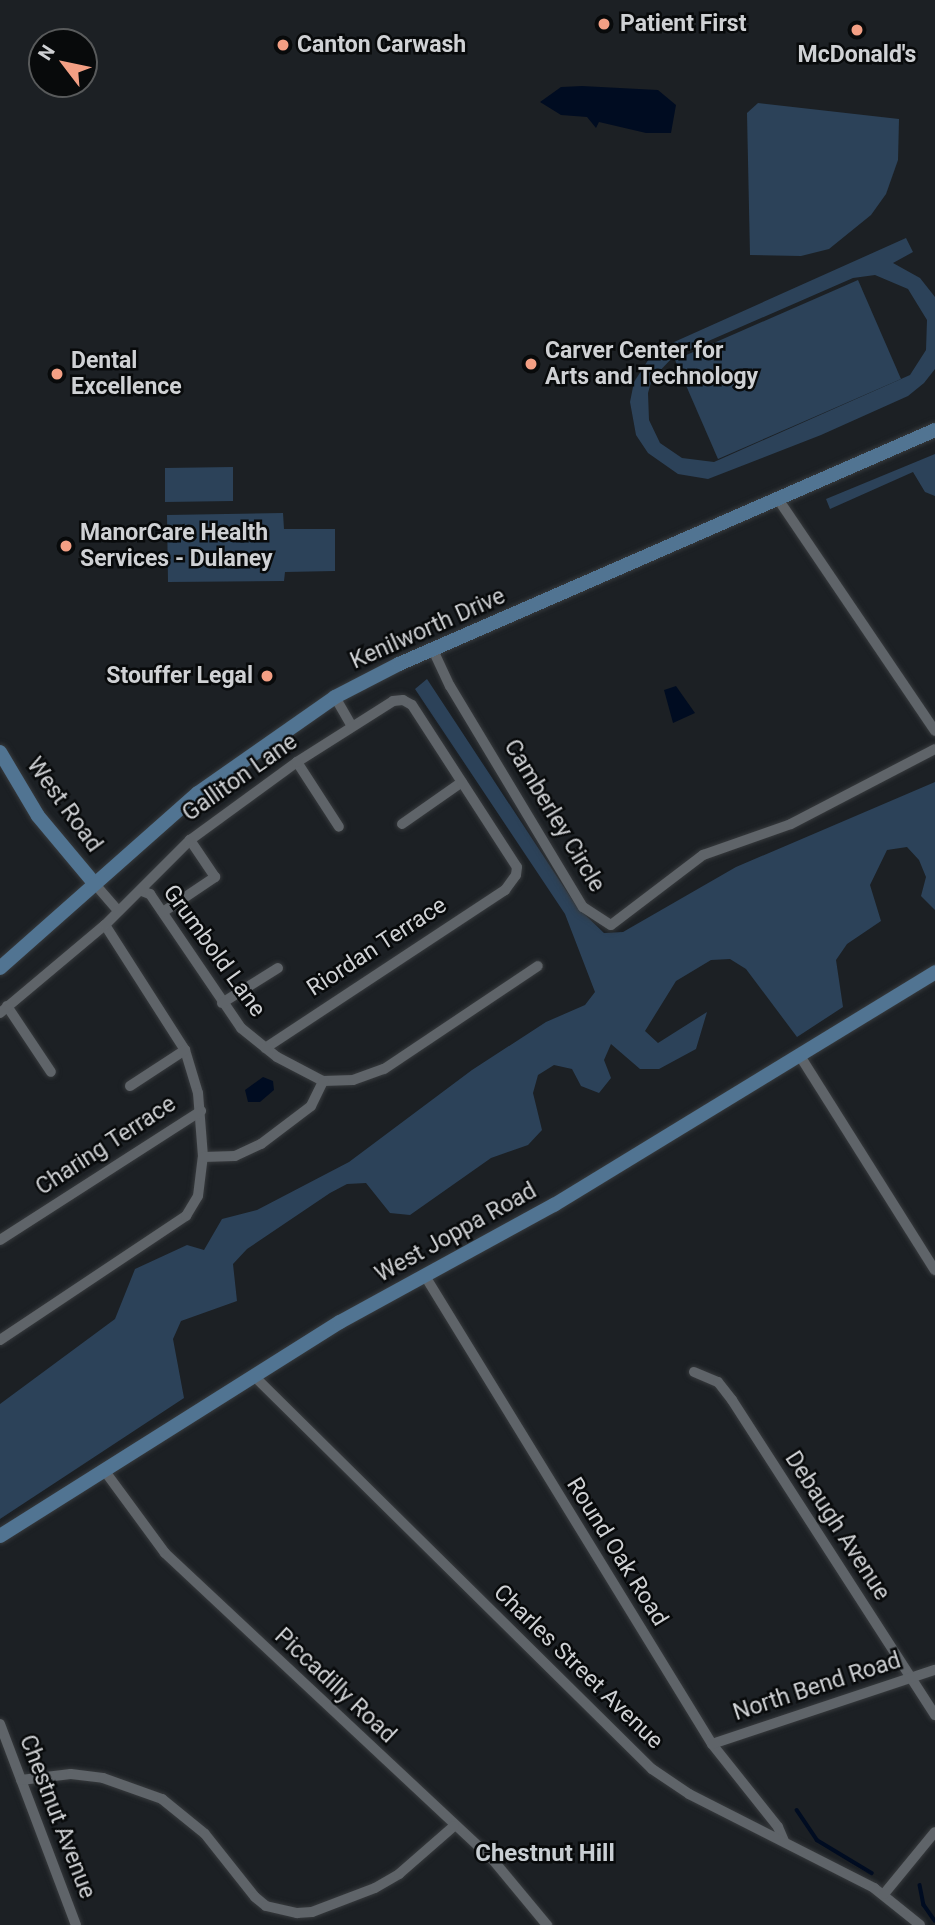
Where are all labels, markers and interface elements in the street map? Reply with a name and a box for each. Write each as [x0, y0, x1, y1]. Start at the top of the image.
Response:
place label: Patient First [620, 10, 746, 38]
marker: Patient First [594, 14, 614, 34]
marker: McDonald's [849, 22, 865, 38]
north arrow [28, 28, 98, 98]
place label: Canton Carwash [297, 31, 466, 59]
marker: Canton Carwash [275, 37, 291, 53]
text: N [33, 41, 60, 64]
place label: McDonald's [798, 41, 916, 69]
place label: Carver Center for Arts and Technology [545, 337, 759, 391]
place label: Dental Excellence [71, 347, 182, 401]
marker: Carver Center for Arts and Technology [523, 356, 539, 372]
marker: Dental Excellence [49, 366, 65, 382]
place label: ManorCare Health Services - Dulaney [80, 519, 273, 573]
marker: ManorCare Health Services - Dulaney [58, 538, 74, 554]
street label: Kenilworth Drive [346, 583, 510, 675]
place label: Stouffer Legal [106, 662, 253, 690]
marker: Stouffer Legal [259, 668, 275, 684]
street label: Galliton Lane [177, 728, 303, 828]
street label: Camberley Circle [498, 735, 610, 897]
street label: West Road [20, 752, 108, 858]
street label: Grumbold Lane [157, 880, 271, 1022]
street label: Riordan Terrace [302, 892, 452, 1002]
street label: Charing Terrace [31, 1090, 181, 1202]
street label: West Joppa Road [371, 1177, 541, 1289]
street label: Debaugh Avenue [779, 1446, 895, 1606]
street label: Round Oak Road [560, 1473, 674, 1631]
street label: Charles Street Avenue [488, 1579, 668, 1755]
street label: Piccadilly Road [269, 1623, 401, 1749]
street label: North Bend Road [730, 1647, 904, 1727]
street label: Chestnut Avenue [13, 1731, 101, 1903]
district label: Chestnut Hill [475, 1840, 615, 1868]

